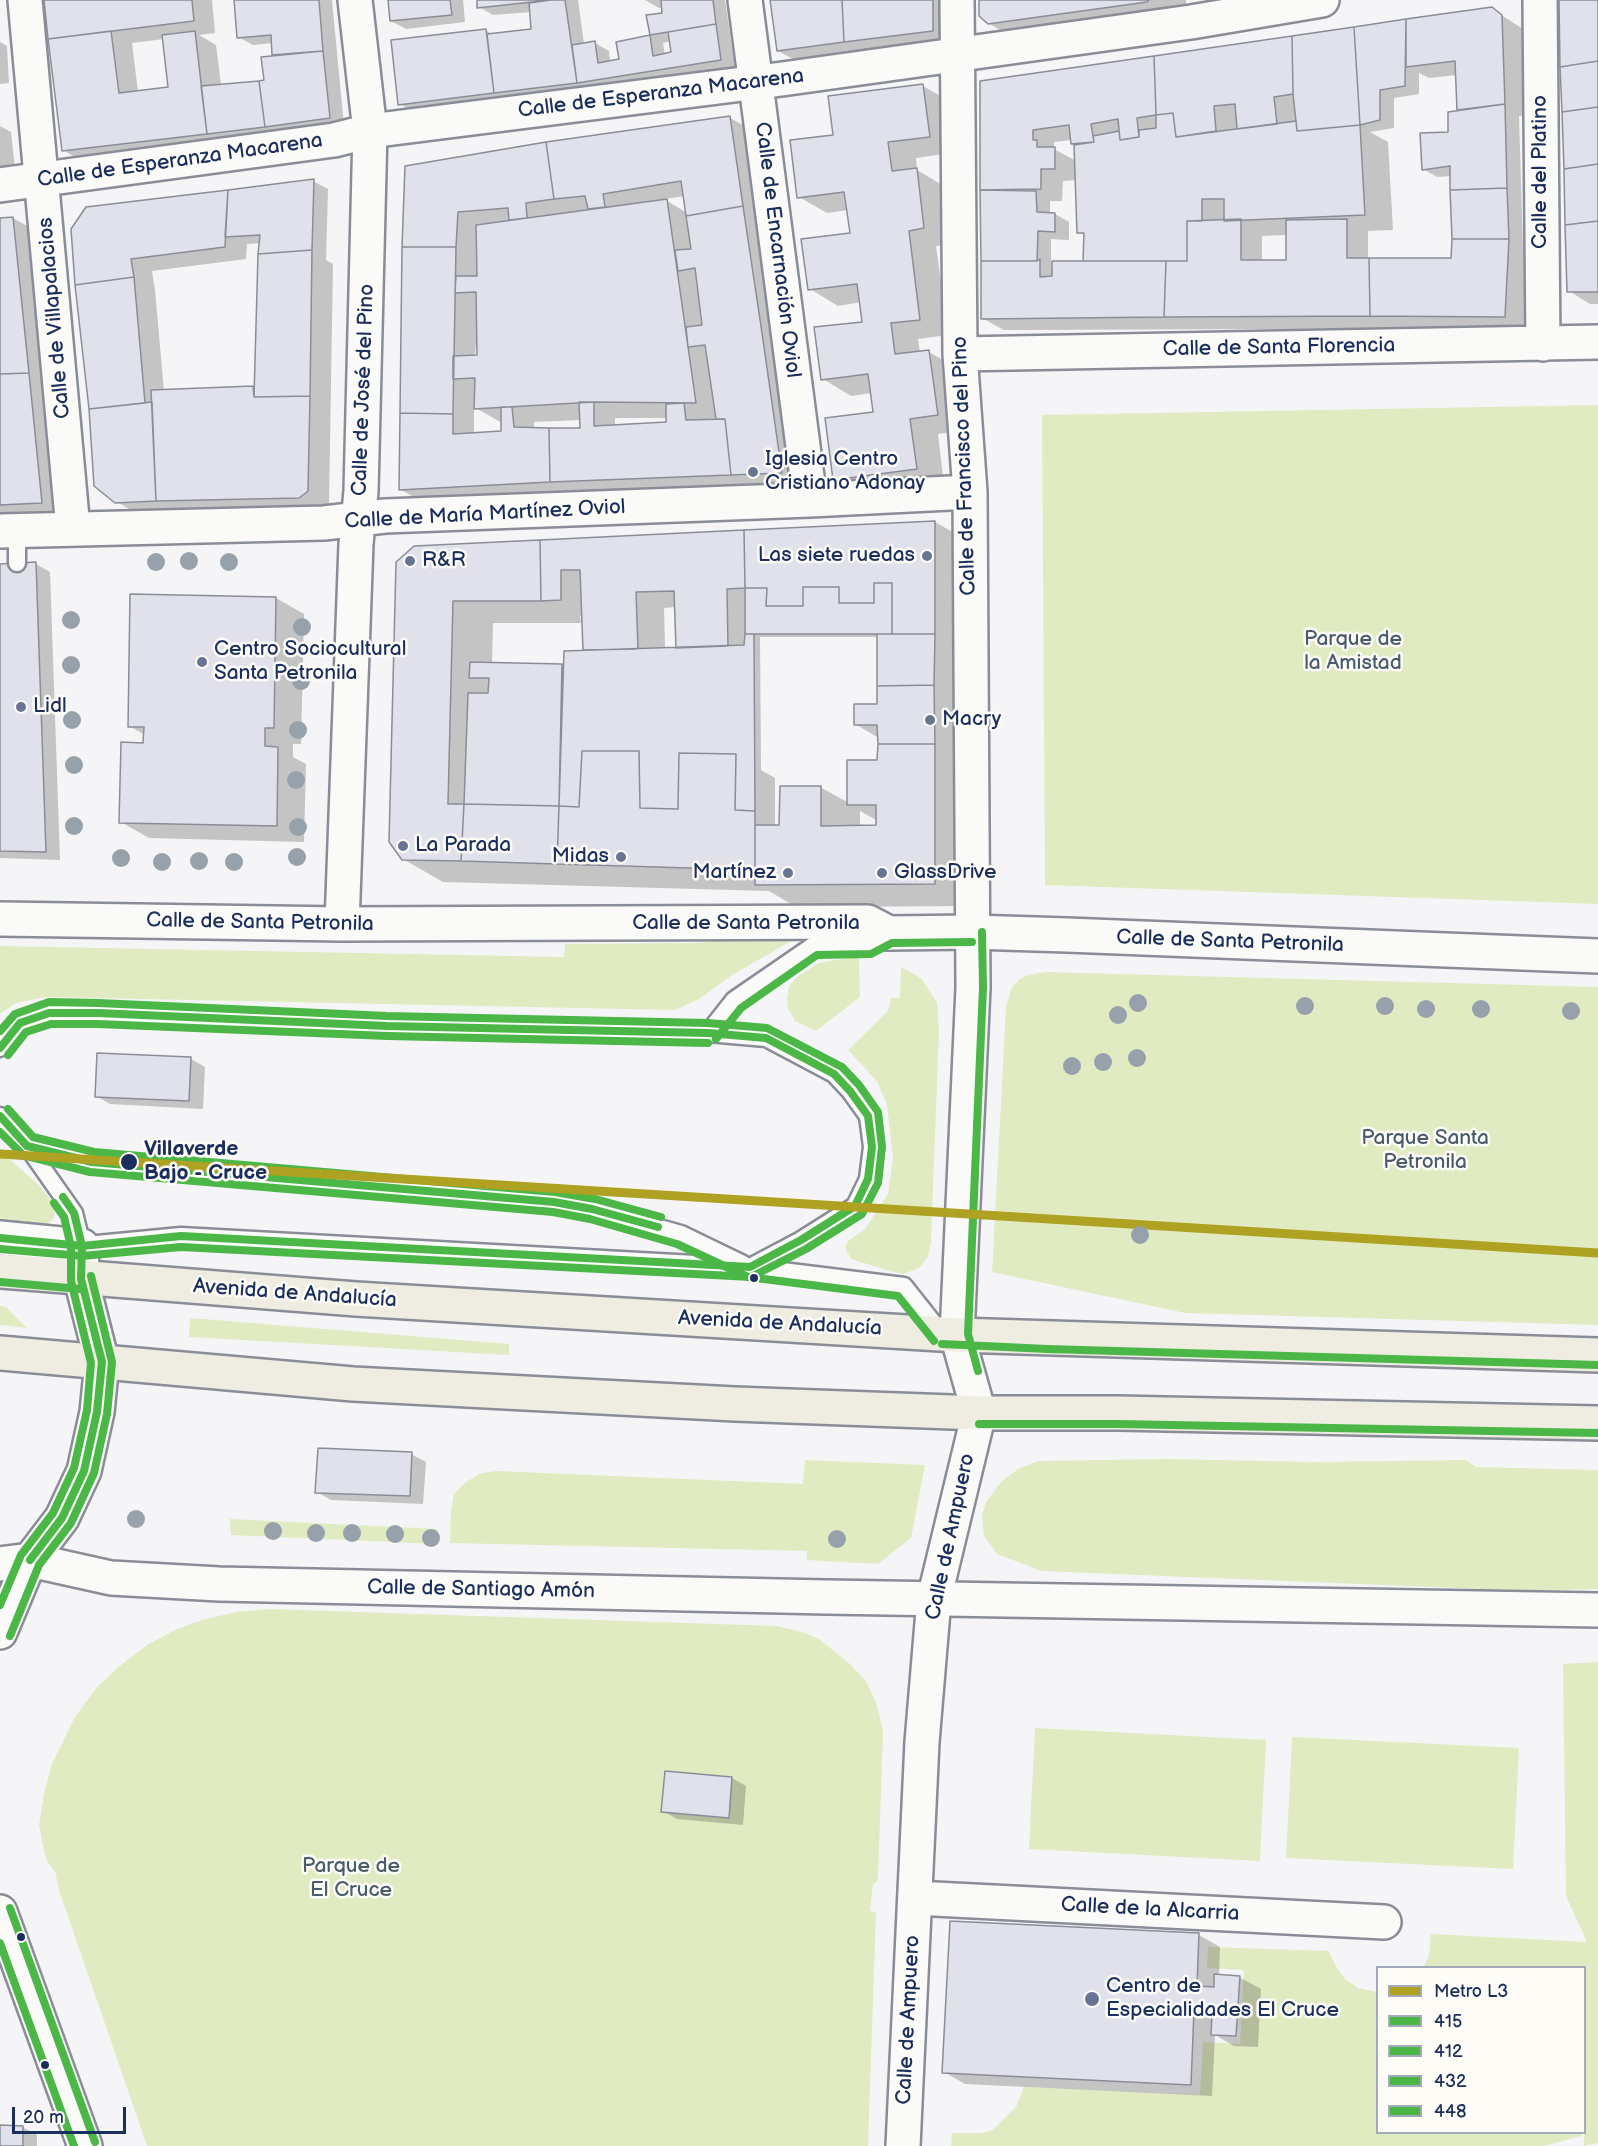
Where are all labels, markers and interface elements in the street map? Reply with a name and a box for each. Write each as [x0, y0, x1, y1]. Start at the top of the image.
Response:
street label: Calle de Esperanza Macarena [517, 64, 805, 124]
street label: Calle del Platino [1528, 95, 1554, 249]
street label: Calle de Encarnación Oviol [749, 121, 805, 379]
street label: Calle de Esperanza Macarena [36, 128, 324, 194]
street label: Calle de Villapalacios [34, 216, 76, 420]
street label: Calle de José del Pino [348, 284, 380, 496]
street label: Calle de Santa Florencia [1163, 333, 1395, 363]
street label: Calle de Francisco del Pino [948, 336, 982, 596]
place label: Iglesia Centro Cristiano Adonay [765, 447, 925, 497]
marker: Iglesia Centro Cristiano Adonay [746, 465, 760, 479]
street label: Calle de María Martínez Oviol [344, 495, 626, 535]
place label: Las siete ruedas [758, 543, 915, 569]
place label: R&R [422, 548, 466, 574]
marker: Las siete ruedas [920, 549, 934, 563]
marker: R&R [403, 554, 417, 568]
park label: Parque de la Amistad [1304, 627, 1402, 677]
place label: Centro Sociocultural Santa Petronila [214, 637, 406, 687]
marker: Centro Sociocultural Santa Petronila [195, 655, 209, 669]
place label: Lidl [33, 694, 67, 720]
marker: Lidl [14, 700, 28, 714]
place label: Macry [942, 707, 1001, 733]
marker: Macry [923, 713, 937, 727]
place label: La Parada [415, 833, 511, 859]
marker: La Parada [396, 839, 410, 853]
place label: Midas [552, 844, 609, 870]
marker: Midas [614, 850, 628, 864]
place label: Martínez [692, 860, 776, 886]
place label: GlassDrive [894, 860, 996, 886]
marker: Martínez [781, 866, 795, 880]
marker: GlassDrive [875, 866, 889, 880]
street label: Calle de Santa Petronila [146, 908, 374, 938]
street label: Calle de Santa Petronila [632, 911, 860, 937]
street label: Calle de Santa Petronila [1116, 925, 1344, 959]
park label: Parque Santa Petronila [1361, 1126, 1489, 1176]
place label: Villaverde Bajo - Cruce [144, 1137, 267, 1187]
marker: Villaverde Bajo - Cruce [119, 1152, 139, 1172]
unlabelled marker [748, 1272, 760, 1284]
street label: Avenida de Andalucía [192, 1274, 398, 1314]
street label: Avenida de Andalucía [677, 1306, 883, 1342]
street label: Calle de Ampuero [921, 1451, 981, 1623]
street label: Calle de Santiago Amón [367, 1575, 595, 1605]
park label: Parque de El Cruce [302, 1854, 400, 1904]
street label: Calle de la Alcarria [1060, 1893, 1240, 1927]
unlabelled marker [15, 1931, 27, 1943]
street label: Calle de Ampuero [892, 1935, 926, 2105]
legend [1376, 1966, 1586, 2134]
place label: Centro de Especialidades El Cruce [1106, 1974, 1339, 2024]
text: Metro L3 [1434, 1981, 1508, 2002]
marker: Centro de Especialidades El Cruce [1083, 1990, 1101, 2008]
text: 415 [1434, 2011, 1462, 2032]
text: 412 [1434, 2041, 1463, 2062]
unlabelled marker [39, 2059, 51, 2071]
text: 432 [1434, 2071, 1467, 2092]
scale bar [15, 2095, 129, 2133]
text: 448 [1434, 2101, 1466, 2122]
text: 20 m [23, 2107, 64, 2128]

